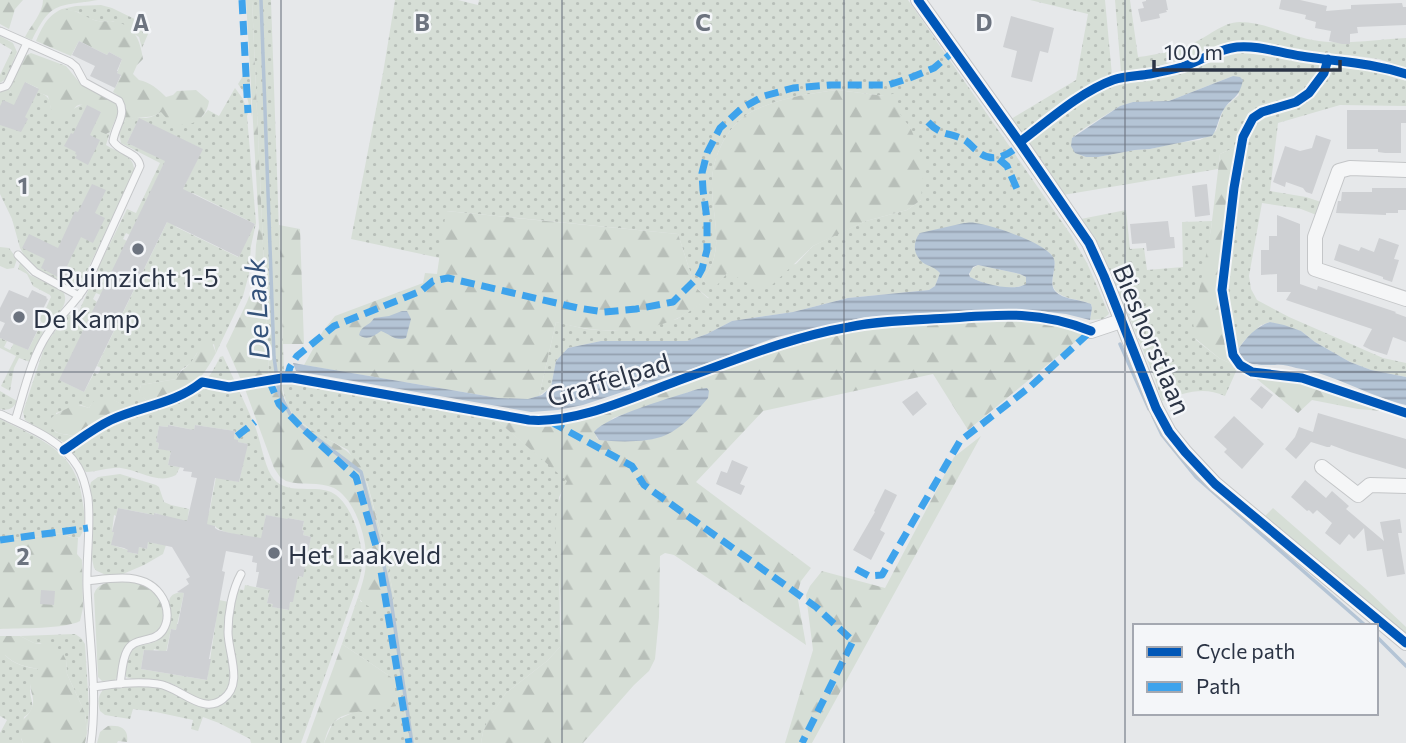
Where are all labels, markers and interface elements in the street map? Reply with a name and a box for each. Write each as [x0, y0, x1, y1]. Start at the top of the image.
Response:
text: A [133, 8, 150, 36]
text: B [414, 8, 430, 36]
text: C [695, 8, 711, 36]
text: D [976, 8, 993, 36]
scale bar [1154, 28, 1340, 72]
text: 100 m [1164, 39, 1223, 64]
text: 1 [18, 171, 28, 199]
marker: Ruimzicht 1-5 [130, 241, 146, 257]
water label: De Laak [236, 257, 276, 360]
street label: Bieshorstlaan [1107, 259, 1199, 419]
place label: Ruimzicht 1-5 [57, 261, 219, 292]
place label: De Kamp [33, 302, 140, 333]
marker: De Kamp [11, 309, 27, 325]
street label: Graffelpad [543, 346, 673, 412]
place label: Het Laakveld [288, 538, 441, 569]
text: 2 [16, 542, 30, 570]
marker: Het Laakveld [266, 545, 282, 561]
legend [1133, 624, 1378, 715]
text: Cycle path [1196, 638, 1295, 663]
text: Path [1196, 673, 1241, 698]

